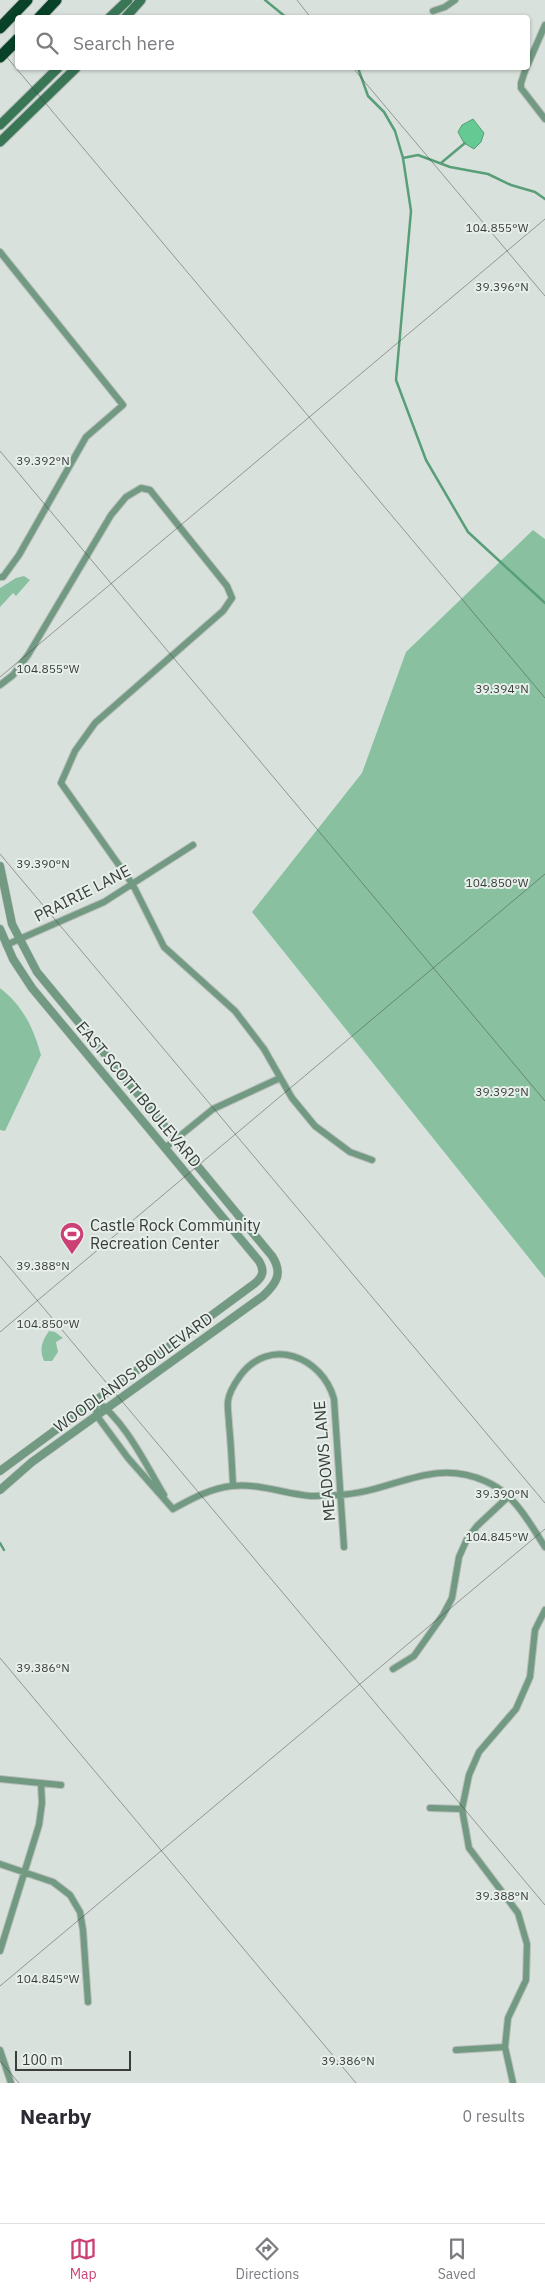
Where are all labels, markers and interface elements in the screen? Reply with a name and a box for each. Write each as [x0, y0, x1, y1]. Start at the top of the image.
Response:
search box [15, 15, 530, 70]
icon: search [33, 29, 61, 57]
text: Search here [73, 31, 175, 55]
text: 104.855°W [466, 220, 529, 235]
text: 39.396°N [475, 279, 529, 294]
text: 39.392°N [16, 453, 70, 468]
text: 104.855°W [17, 661, 80, 676]
text: 39.394°N [475, 681, 529, 696]
text: 39.390°N [16, 856, 70, 871]
street label: PRAIRIE LANE [30, 860, 134, 926]
text: 104.850°W [466, 875, 529, 890]
street label: EAST SCOTT BOULEVARD [72, 1017, 206, 1171]
text: 39.392°N [475, 1084, 529, 1099]
place label: Castle Rock Community Recreation Center [90, 1215, 261, 1253]
sports icon: Castle Rock Community Recreation Center [59, 1221, 85, 1255]
text: 39.388°N [16, 1258, 70, 1273]
street label: WOODLANDS BOULEVARD [50, 1308, 216, 1436]
text: 104.850°W [17, 1316, 80, 1331]
street label: MEADOWS LANE [309, 1400, 339, 1522]
text: 39.390°N [475, 1486, 529, 1501]
text: 104.845°W [466, 1529, 529, 1544]
text: 39.386°N [16, 1660, 70, 1675]
text: 39.388°N [475, 1888, 529, 1903]
text: 104.845°W [17, 1971, 80, 1986]
scale bar [15, 2048, 131, 2071]
text: 100 m [22, 2051, 63, 2069]
text: 39.386°N [321, 2053, 375, 2068]
text: Nearby [20, 2102, 91, 2130]
text: 0 results [462, 2106, 525, 2126]
tab: Map [69, 2235, 97, 2283]
tab: Directions [236, 2235, 299, 2283]
tab: Saved [438, 2235, 476, 2283]

